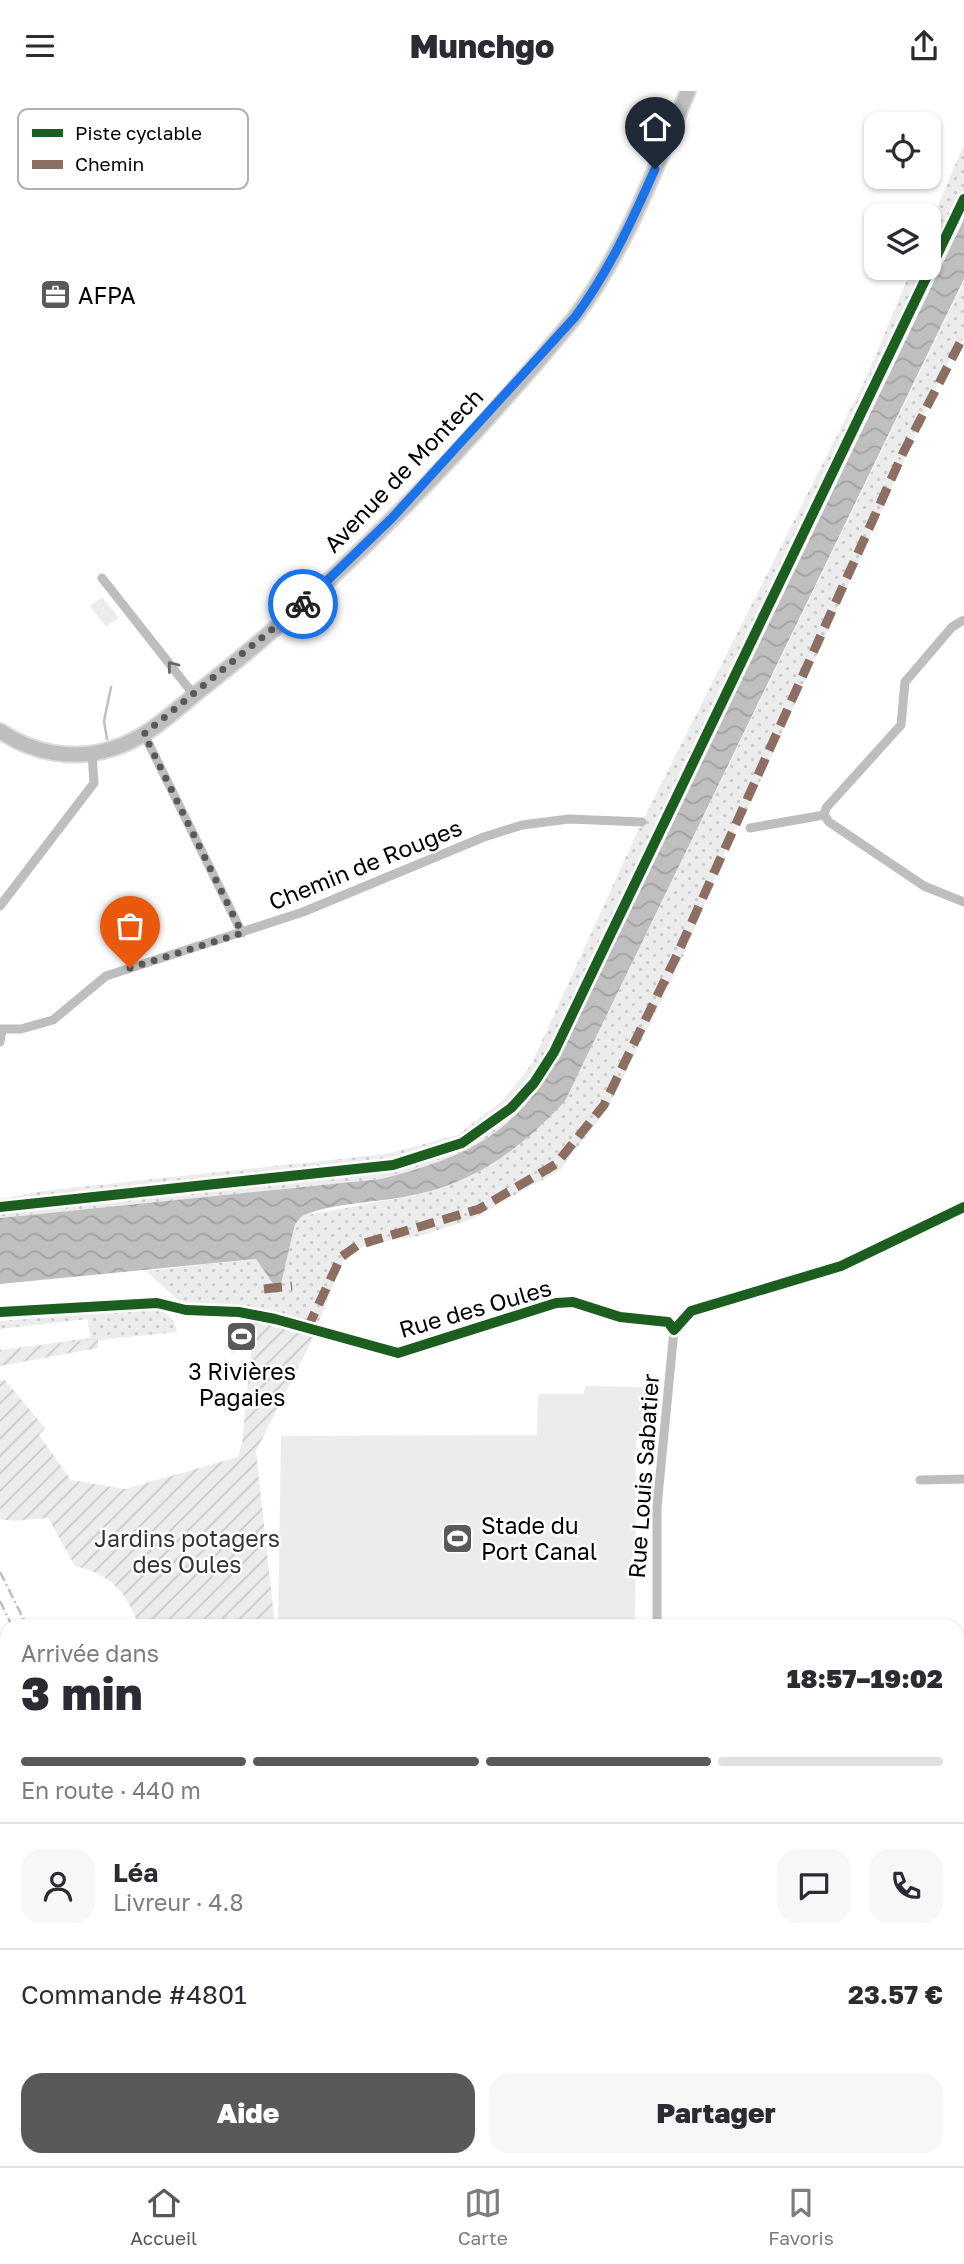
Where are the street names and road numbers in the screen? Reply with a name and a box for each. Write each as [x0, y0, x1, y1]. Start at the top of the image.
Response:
street label: Avenue de Montech [318, 382, 488, 558]
street label: Chemin de Rouges [264, 813, 466, 915]
street label: Rue des Oules [396, 1273, 554, 1343]
street label: Rue Louis Sabatier [622, 1373, 664, 1579]

